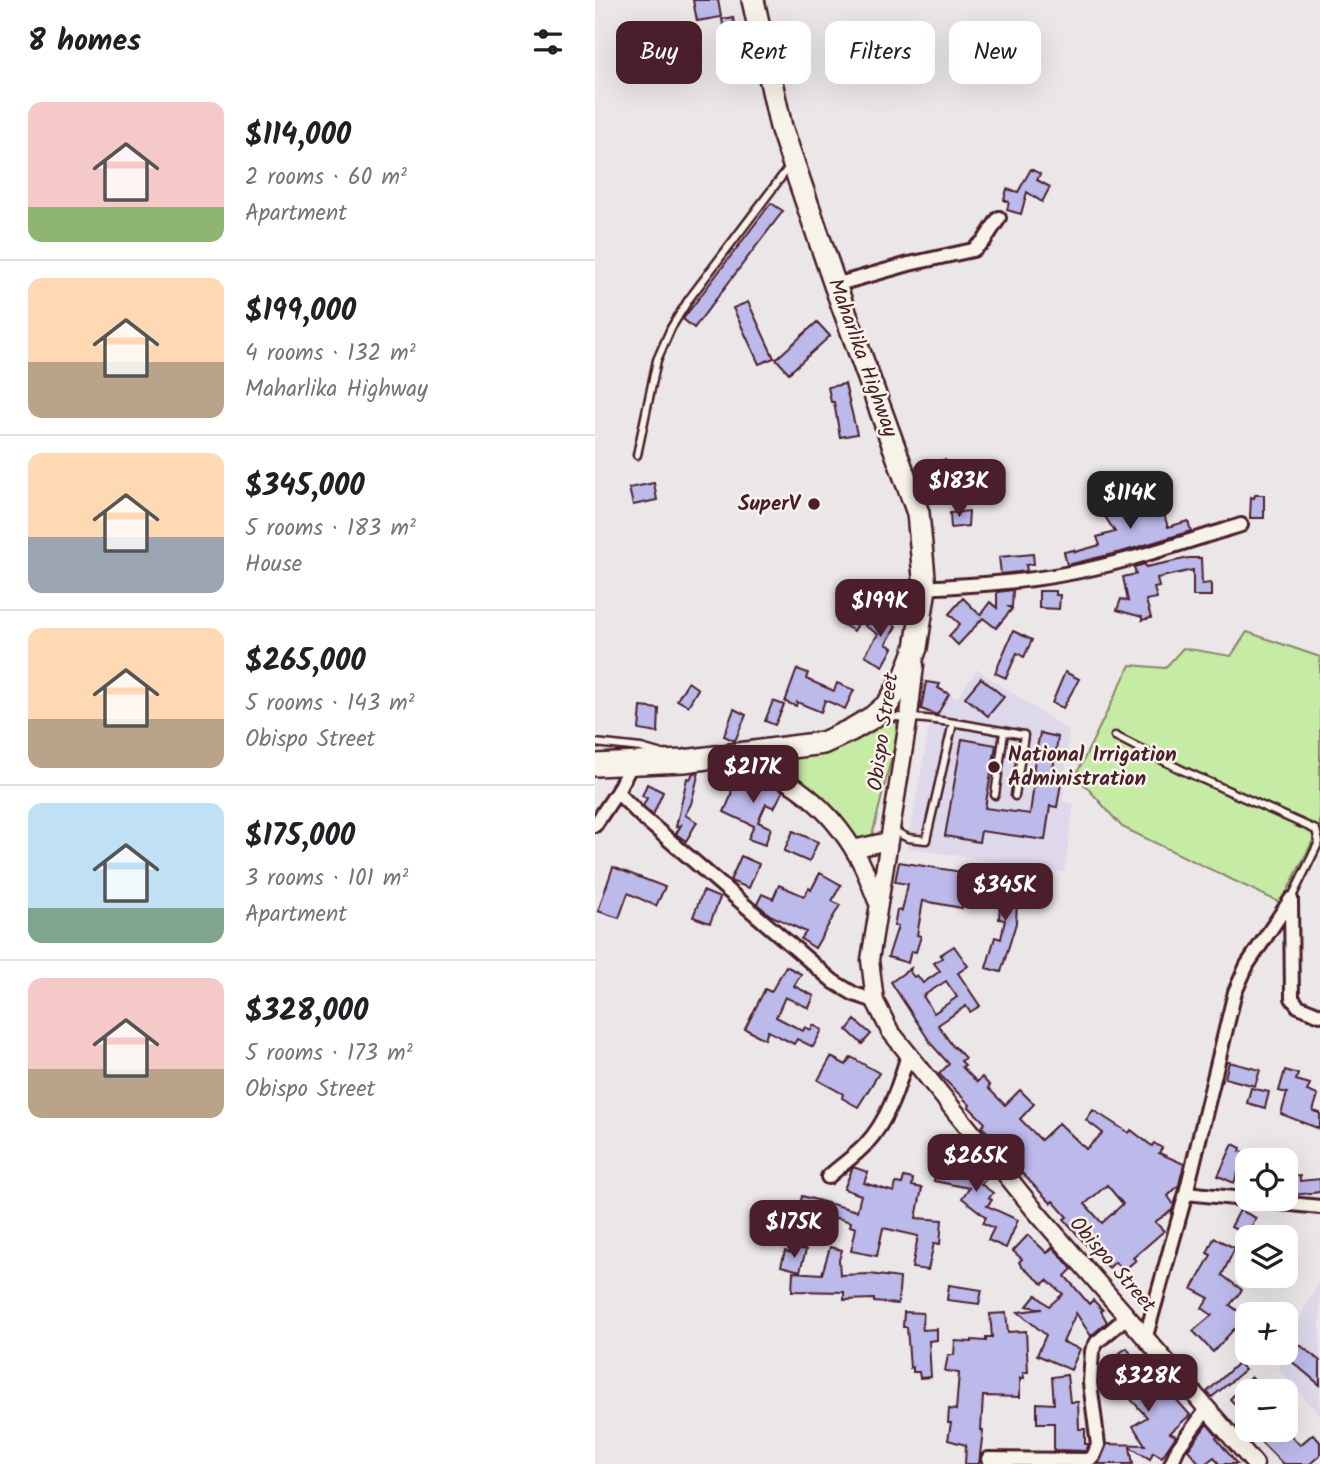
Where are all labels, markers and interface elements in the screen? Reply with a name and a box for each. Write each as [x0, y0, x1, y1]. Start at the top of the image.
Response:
text: 8 homes [28, 18, 141, 66]
chip: Buy [616, 21, 702, 84]
chip: Rent [716, 21, 811, 84]
chip: Filters [825, 21, 935, 84]
chip: New [949, 21, 1041, 84]
icon: filters [529, 23, 567, 61]
text: $114,000 [245, 112, 351, 160]
icon: home [84, 130, 168, 214]
text: 2 rooms · 60 m² [245, 160, 407, 196]
text: Apartment [245, 196, 347, 232]
street label: Maharlika Highway [818, 274, 906, 442]
text: $199,000 [245, 288, 356, 336]
icon: home [84, 306, 168, 390]
text: 4 rooms · 132 m² [245, 336, 416, 372]
text: Maharlika Highway [245, 372, 428, 408]
pin: $183K [910, 460, 1008, 519]
text: $345,000 [245, 463, 365, 511]
text: $183K [929, 464, 989, 500]
pin: $114K [1081, 472, 1179, 531]
text: $114K [1103, 476, 1157, 512]
icon: home [84, 481, 168, 565]
place label: SuperV [738, 488, 802, 521]
marker: SuperV [806, 496, 822, 512]
text: 5 rooms · 183 m² [245, 511, 416, 547]
text: House [245, 547, 302, 583]
pin: $199K [831, 580, 929, 639]
text: $199K [851, 584, 909, 620]
text: $265,000 [245, 638, 366, 686]
icon: home [84, 656, 168, 740]
street label: Obispo Street [859, 670, 909, 793]
text: 5 rooms · 143 m² [245, 686, 415, 722]
text: Obispo Street [245, 722, 375, 758]
place label: National Irrigation Administration [1008, 739, 1177, 796]
pin: $217K [704, 746, 802, 805]
text: $217K [724, 750, 782, 786]
marker: National Irrigation Administration [986, 759, 1002, 775]
text: $175,000 [245, 813, 355, 861]
icon: home [84, 831, 168, 915]
text: 3 rooms · 101 m² [245, 861, 408, 897]
pin: $345K [956, 864, 1054, 923]
text: $345K [973, 868, 1037, 904]
text: Apartment [245, 897, 347, 933]
text: $328,000 [245, 988, 368, 1036]
icon: home [84, 1006, 168, 1090]
text: 5 rooms · 173 m² [245, 1036, 413, 1072]
text: Obispo Street [245, 1072, 375, 1108]
pin: $265K [927, 1134, 1025, 1194]
text: $265K [944, 1139, 1008, 1175]
map controls [1235, 1148, 1298, 1442]
button: locate [1235, 1148, 1298, 1211]
pin: $175K [745, 1200, 843, 1260]
text: $175K [766, 1205, 822, 1241]
street label: Obispo Street [1060, 1209, 1164, 1321]
button: layers [1235, 1225, 1298, 1288]
button: + [1235, 1302, 1298, 1365]
pin: $328K [1099, 1354, 1197, 1414]
text: $328K [1114, 1359, 1182, 1395]
button: − [1235, 1379, 1298, 1442]

